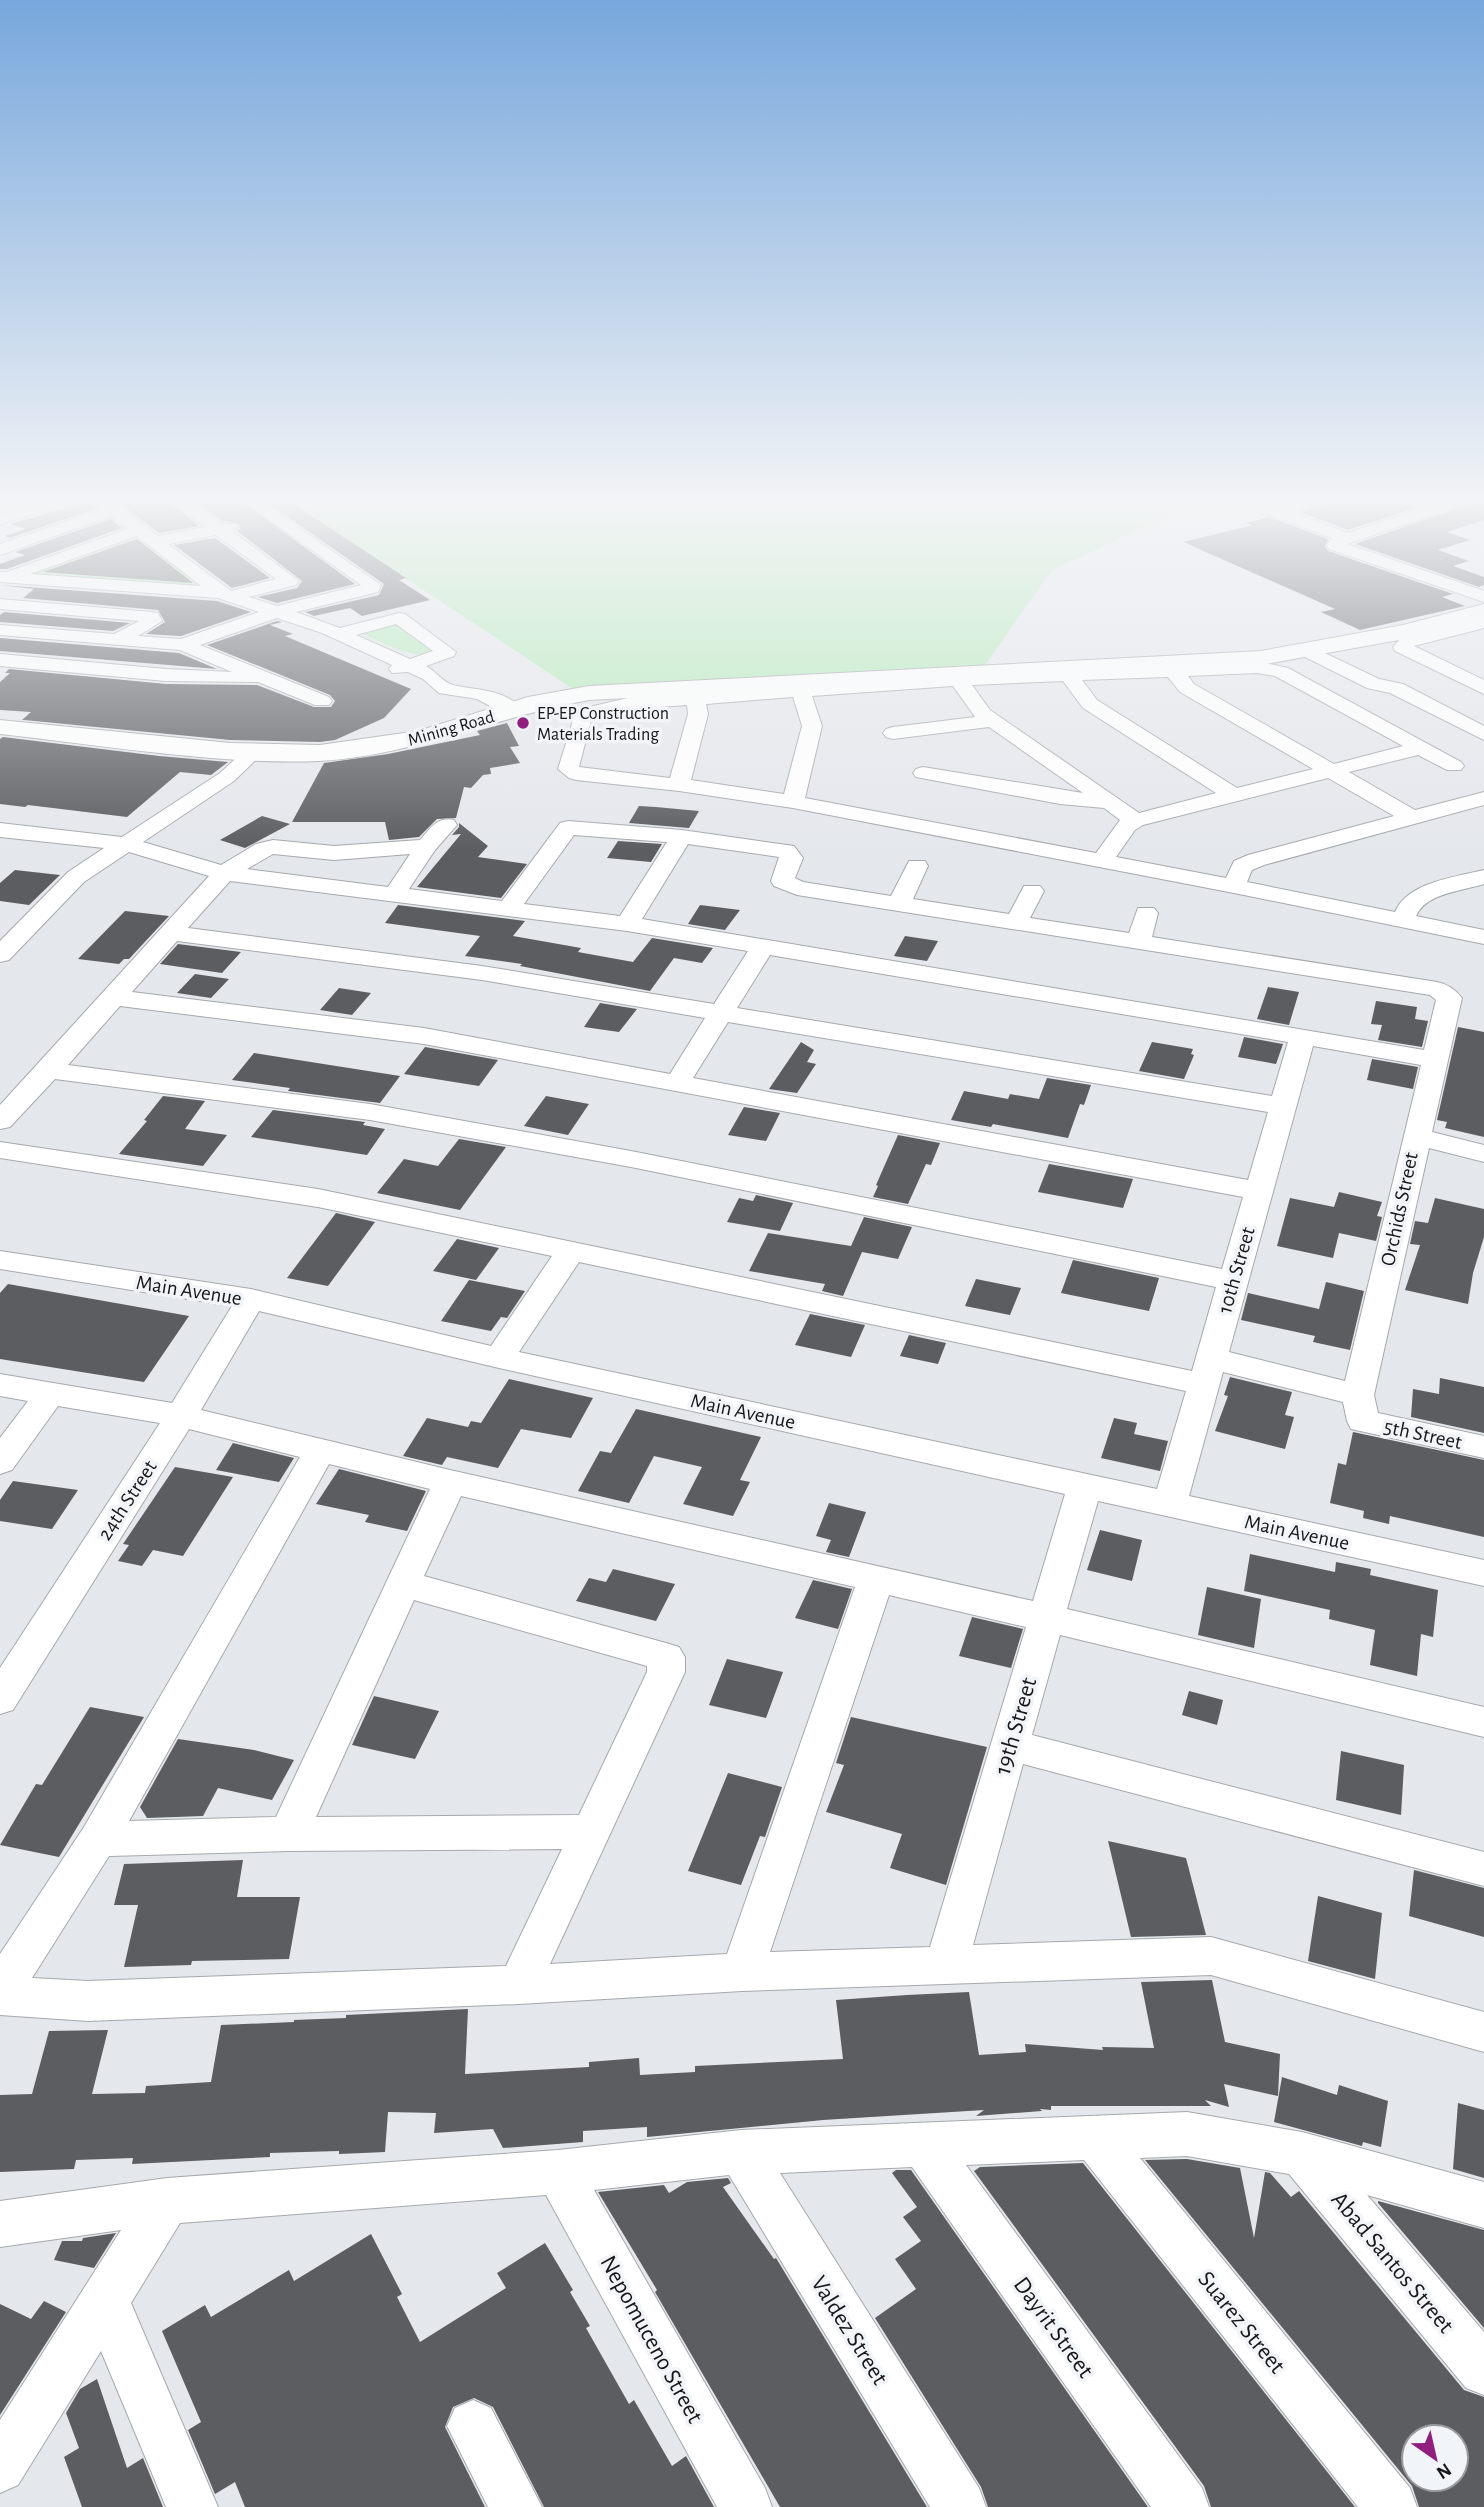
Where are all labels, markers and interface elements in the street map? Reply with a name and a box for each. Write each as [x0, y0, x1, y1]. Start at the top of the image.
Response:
place label: EP-EP Construction Materials Trading [537, 705, 669, 744]
street label: Mining Road [406, 708, 497, 750]
marker: EP-EP Construction Materials Trading [515, 715, 531, 731]
street label: Orchids Street [1377, 1150, 1422, 1268]
street label: 10th Street [1214, 1224, 1259, 1316]
street label: Main Avenue [135, 1272, 243, 1309]
street label: Main Avenue [689, 1390, 797, 1433]
street label: 5th Street [1382, 1416, 1464, 1453]
street label: 24th Street [94, 1456, 161, 1544]
street label: Main Avenue [1243, 1511, 1351, 1554]
street label: 19th Street [991, 1675, 1041, 1778]
street label: Abad Santos Street [1326, 2187, 1458, 2338]
street label: Nepomuceno Street [595, 2252, 707, 2427]
street label: Suarez Street [1193, 2267, 1290, 2378]
street label: Valdez Street [806, 2272, 892, 2389]
street label: Dayrit Street [1009, 2273, 1098, 2383]
north arrow [1400, 2423, 1470, 2493]
text: N [1433, 2459, 1454, 2482]

